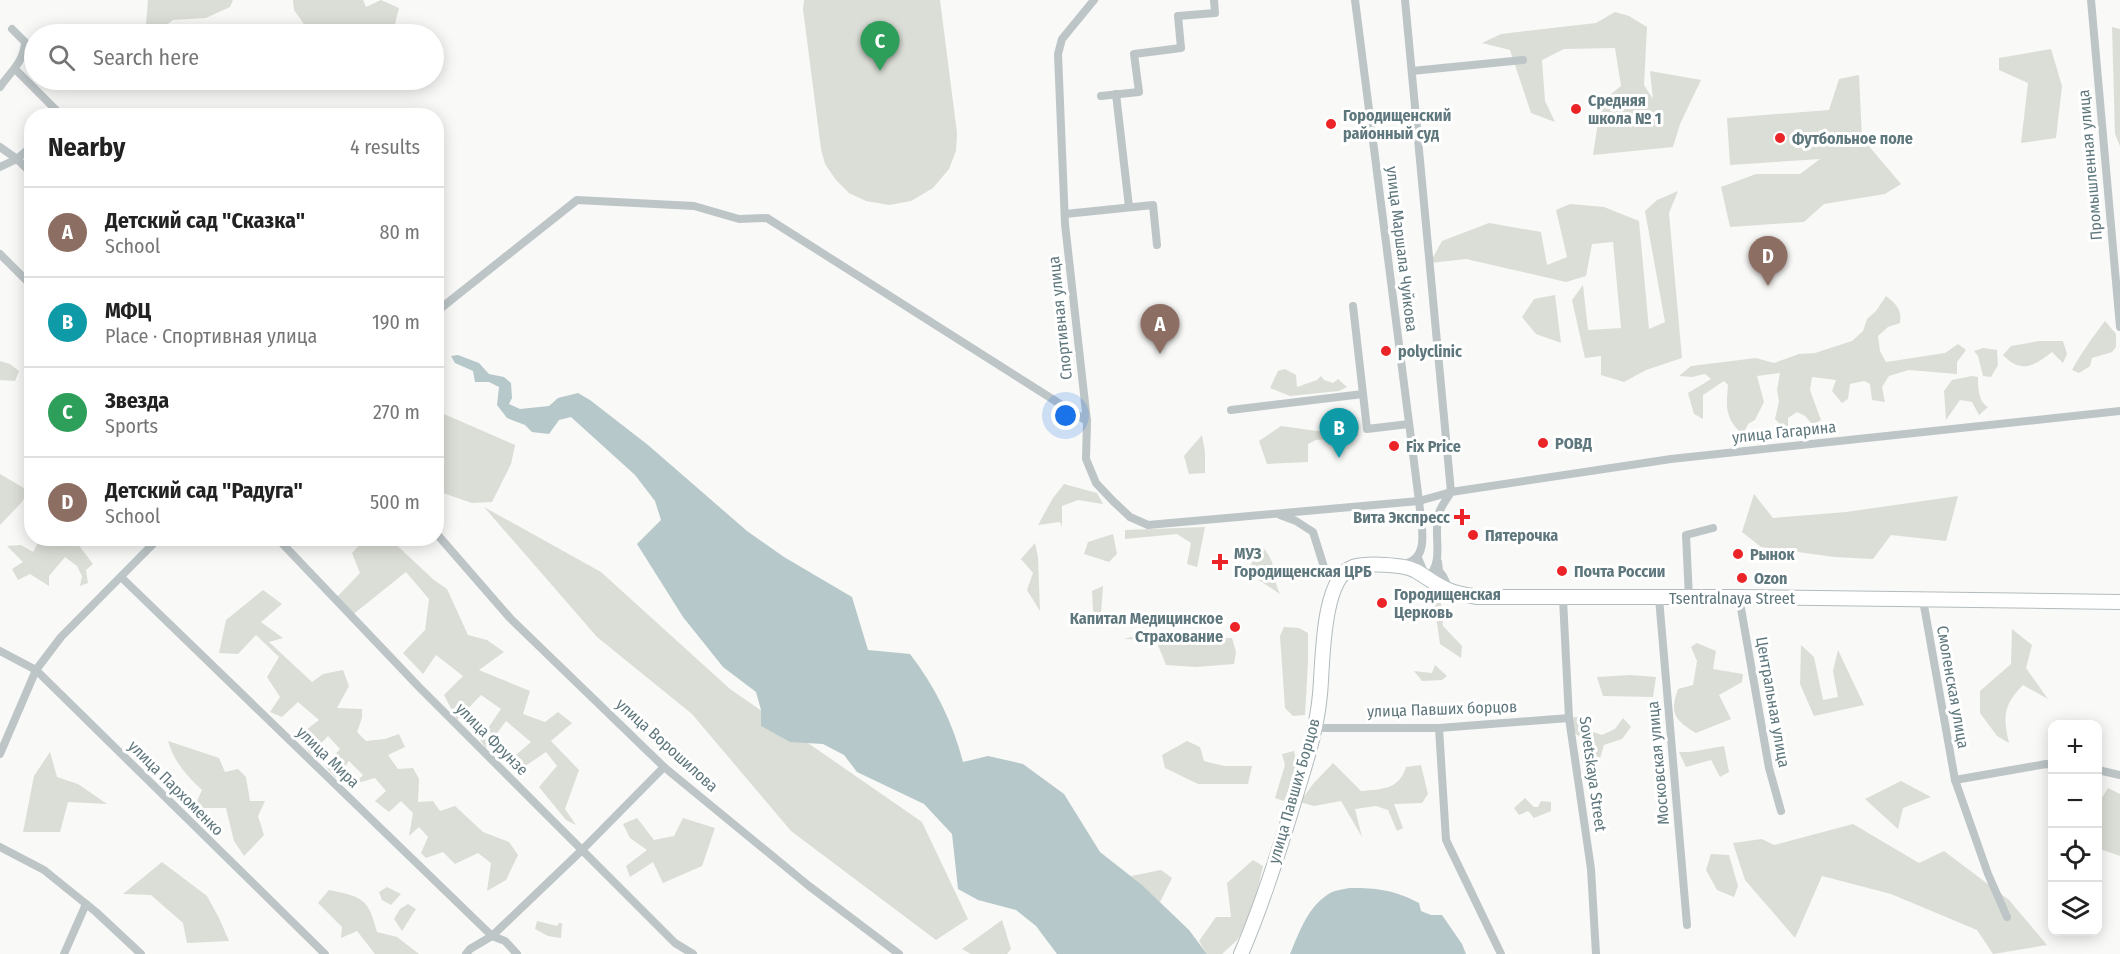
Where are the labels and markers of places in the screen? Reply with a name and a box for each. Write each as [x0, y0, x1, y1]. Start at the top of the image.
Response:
pin: C [860, 22, 900, 71]
place label: Средняя школа № 1 [1588, 91, 1662, 128]
marker: Средняя школа № 1 [1569, 102, 1583, 116]
place label: Городищенский районный суд [1343, 106, 1451, 143]
marker: Городищенский районный суд [1324, 117, 1338, 131]
place label: Футбольное поле [1792, 129, 1913, 148]
marker: Футбольное поле [1773, 131, 1787, 145]
pin: D [1748, 236, 1788, 286]
pin: A [1140, 304, 1180, 354]
place label: polyclinic [1398, 342, 1462, 361]
marker: polyclinic [1379, 344, 1393, 358]
pin: B [1320, 408, 1358, 458]
place label: РОВД [1555, 434, 1593, 453]
marker: РОВД [1536, 436, 1550, 450]
place label: Fix Price [1406, 437, 1461, 456]
marker: Fix Price [1387, 439, 1401, 453]
place label: Вита Экспресс [1353, 508, 1450, 527]
marker: Вита Экспресс [1455, 510, 1469, 524]
place label: Пятерочка [1485, 526, 1558, 545]
marker: Пятерочка [1466, 528, 1480, 542]
place label: МУЗ Городищенская ЦРБ [1234, 544, 1372, 581]
place label: Рынок [1750, 545, 1796, 564]
marker: Рынок [1731, 547, 1745, 561]
marker: МУЗ Городищенская ЦРБ [1211, 553, 1229, 571]
place label: Почта России [1574, 562, 1665, 581]
marker: Почта России [1555, 564, 1569, 578]
place label: Ozon [1754, 569, 1787, 588]
marker: Ozon [1735, 571, 1749, 585]
place label: Городищенская Церковь [1394, 585, 1501, 622]
marker: Городищенская Церковь [1375, 596, 1389, 610]
place label: Капитал Медицинское Страхование [1070, 609, 1223, 646]
marker: Капитал Медицинское Страхование [1228, 620, 1242, 634]

